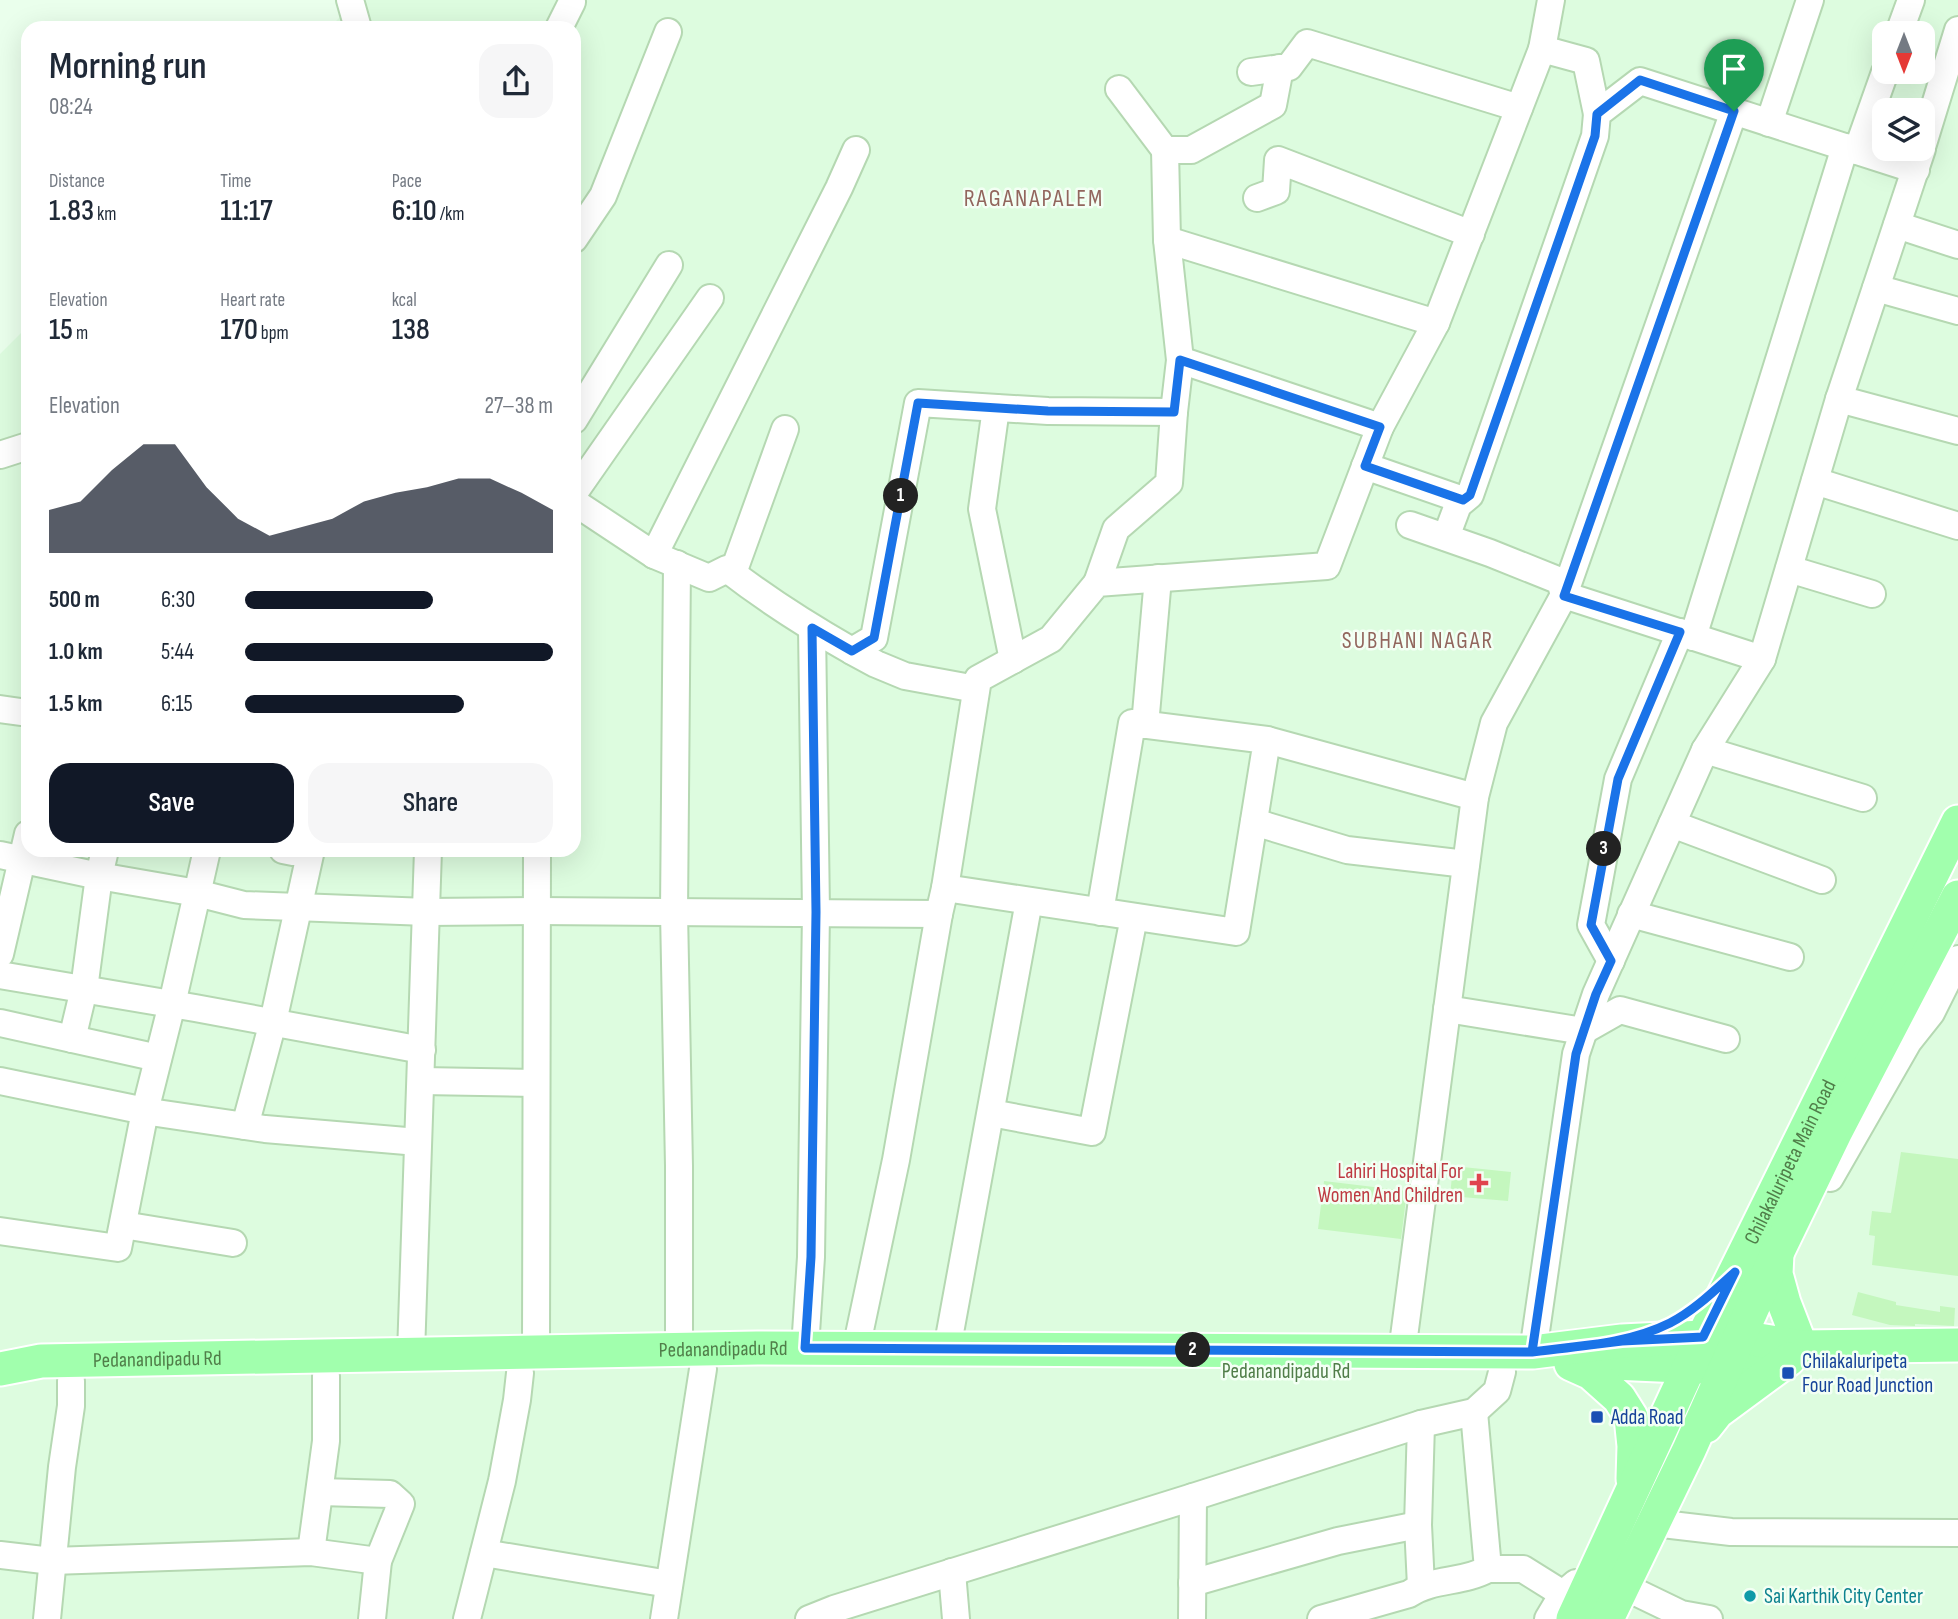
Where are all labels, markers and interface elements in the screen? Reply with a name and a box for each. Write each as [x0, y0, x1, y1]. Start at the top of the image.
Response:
north arrow [1872, 21, 1936, 84]
map controls [1872, 21, 1935, 161]
pin [1704, 39, 1764, 111]
text: Morning run [49, 44, 207, 89]
button: share [479, 44, 553, 118]
icon: arrive [1715, 50, 1753, 88]
text: 08:24 [49, 93, 93, 121]
button: layers [1872, 98, 1935, 161]
text: Distance [49, 170, 105, 193]
text: Time [220, 170, 251, 193]
text: Pace [392, 170, 422, 193]
district label: RAGANAPALEM [964, 184, 1104, 213]
text: 1.83 [49, 193, 94, 229]
text: 11:17 [220, 193, 273, 229]
text: 6:10 [392, 193, 437, 229]
text: km [94, 203, 117, 226]
text: /km [437, 203, 465, 226]
text: Elevation [49, 289, 108, 312]
text: Heart rate [220, 289, 285, 312]
text: kcal [392, 289, 417, 312]
text: 15 [49, 312, 73, 348]
text: 170 [220, 312, 258, 348]
text: 138 [392, 312, 430, 348]
text: m [73, 322, 88, 345]
text: bpm [258, 322, 289, 345]
text: Elevation [49, 392, 120, 420]
text: 27–38 m [485, 392, 553, 420]
pin: 1 [884, 478, 918, 514]
text: 1 [897, 484, 904, 507]
text: 500 m [49, 586, 100, 614]
text: 6:30 [161, 586, 195, 614]
district label: SUBHANI NAGAR [1342, 627, 1494, 655]
text: 1.0 km [49, 638, 103, 666]
text: 5:44 [161, 638, 194, 666]
text: 1.5 km [49, 690, 102, 718]
text: 6:15 [161, 690, 193, 718]
button: Save [49, 763, 294, 843]
button: Share [308, 763, 553, 843]
pin: 3 [1586, 832, 1622, 866]
text: 3 [1599, 837, 1608, 860]
street label: Chilakaluripeta Main Road [1738, 1075, 1841, 1248]
place label: Lahiri Hospital For Women And Children [1317, 1159, 1463, 1208]
marker: Lahiri Hospital For Women And Children [1469, 1173, 1489, 1193]
pin: 2 [1176, 1332, 1210, 1368]
street label: Pedanandipadu Rd [658, 1335, 788, 1362]
text: 2 [1188, 1338, 1197, 1361]
street label: Pedanandipadu Rd [93, 1345, 222, 1373]
place label: Chilakaluripeta Four Road Junction [1802, 1349, 1933, 1398]
street label: Pedanandipadu Rd [1222, 1359, 1350, 1384]
marker: Chilakaluripeta Four Road Junction [1780, 1365, 1796, 1381]
place label: Adda Road [1610, 1405, 1684, 1430]
marker: Adda Road [1589, 1409, 1605, 1425]
place label: Sai Karthik City Center [1764, 1584, 1923, 1609]
marker: Sai Karthik City Center [1742, 1588, 1758, 1604]

